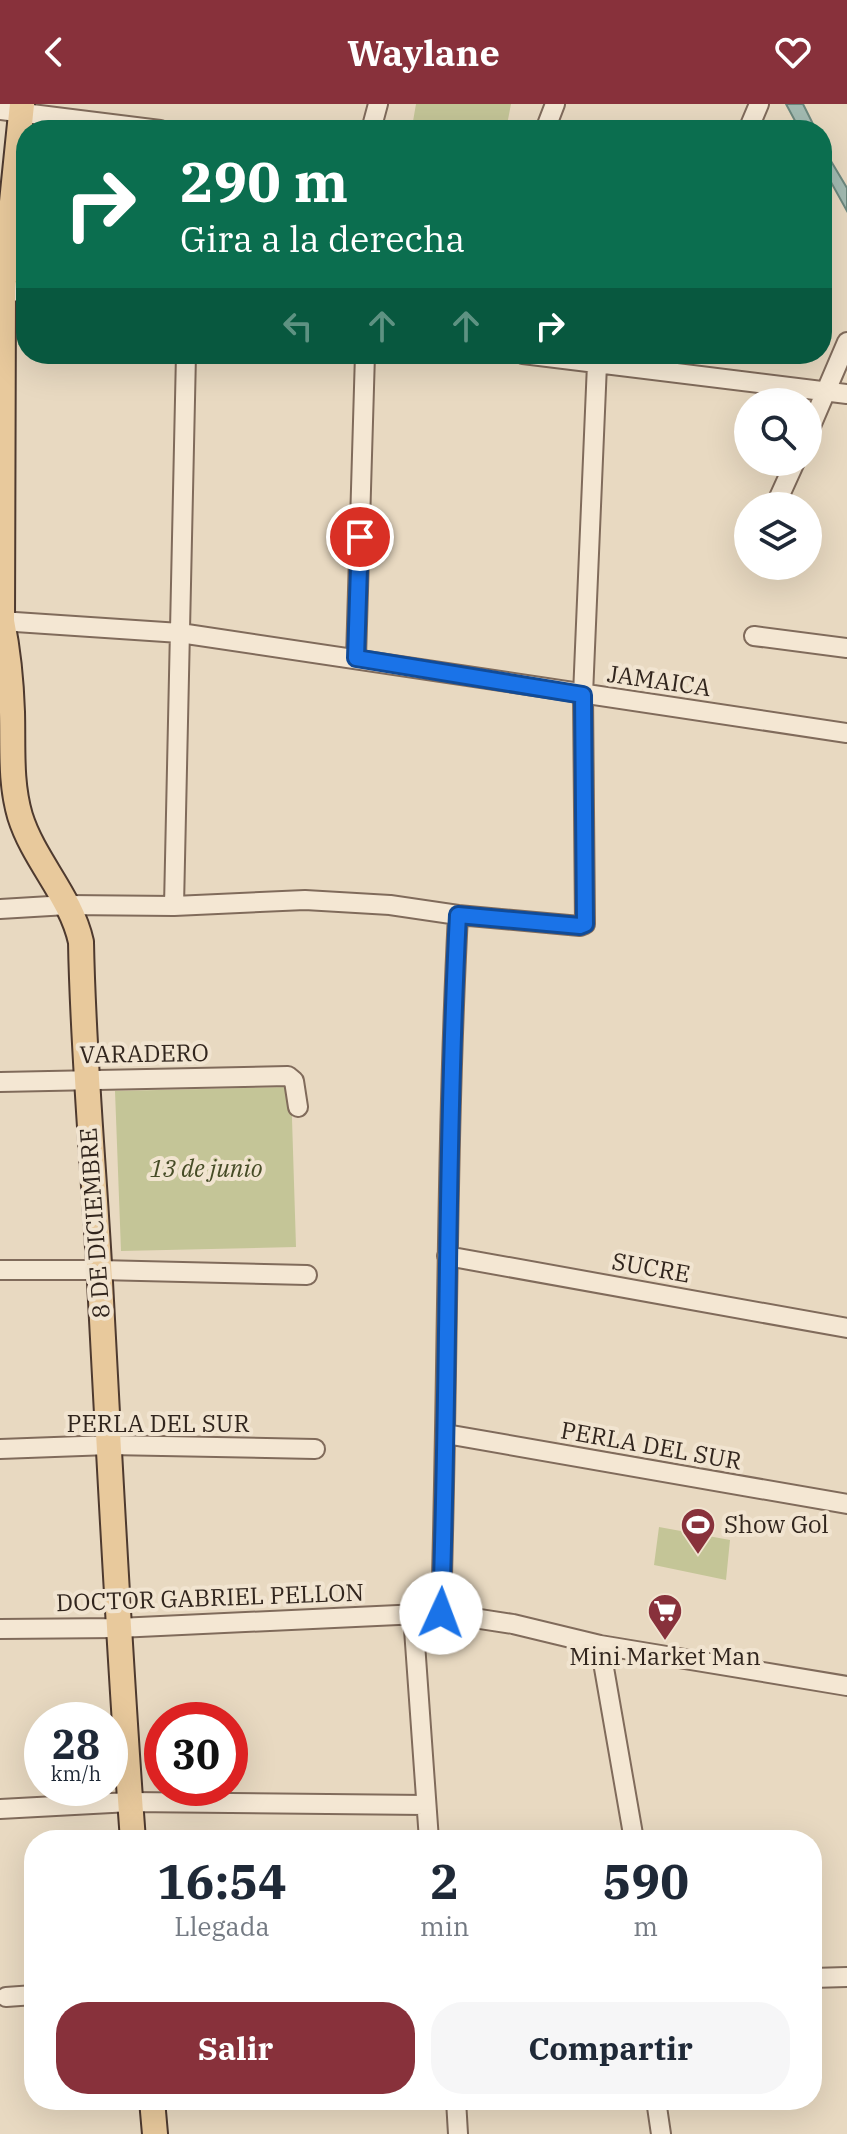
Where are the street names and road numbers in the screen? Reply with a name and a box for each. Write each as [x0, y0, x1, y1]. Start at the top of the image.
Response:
street label: JAMAICA [605, 657, 713, 703]
street label: VARADERO [79, 1036, 209, 1070]
street label: 8 DE DICIEMBRE [71, 1127, 117, 1319]
street label: SUCRE [610, 1244, 693, 1290]
street label: PERLA DEL SUR [66, 1407, 250, 1439]
street label: PERLA DEL SUR [558, 1413, 744, 1477]
street label: DOCTOR GABRIEL PELLON [55, 1576, 365, 1618]

